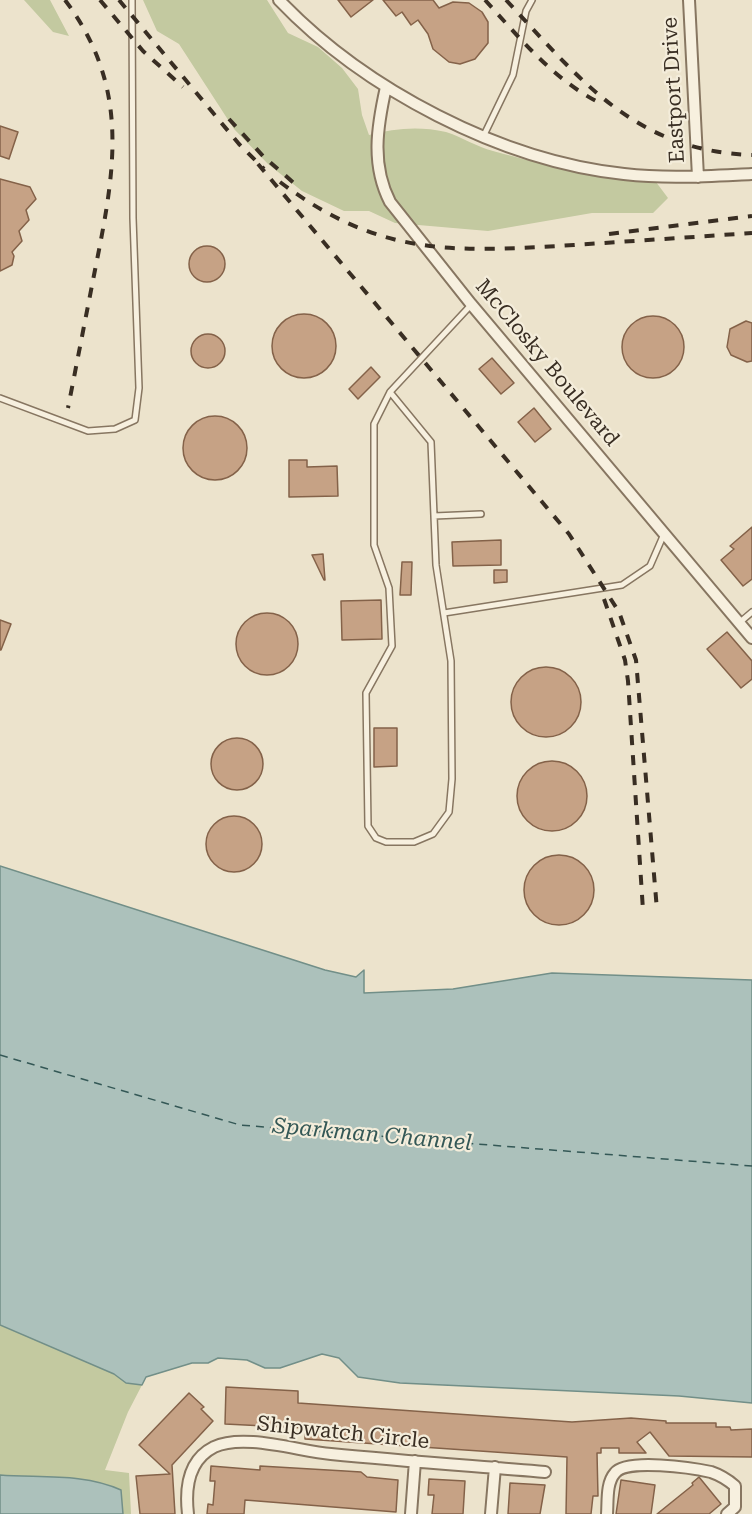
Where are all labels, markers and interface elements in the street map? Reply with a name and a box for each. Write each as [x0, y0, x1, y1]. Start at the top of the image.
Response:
street label: Eastport Drive [658, 16, 690, 164]
street label: McClosky Boulevard [470, 274, 624, 452]
water label: Sparkman Channel [271, 1113, 473, 1157]
street label: Shipwatch Circle [256, 1411, 430, 1455]

